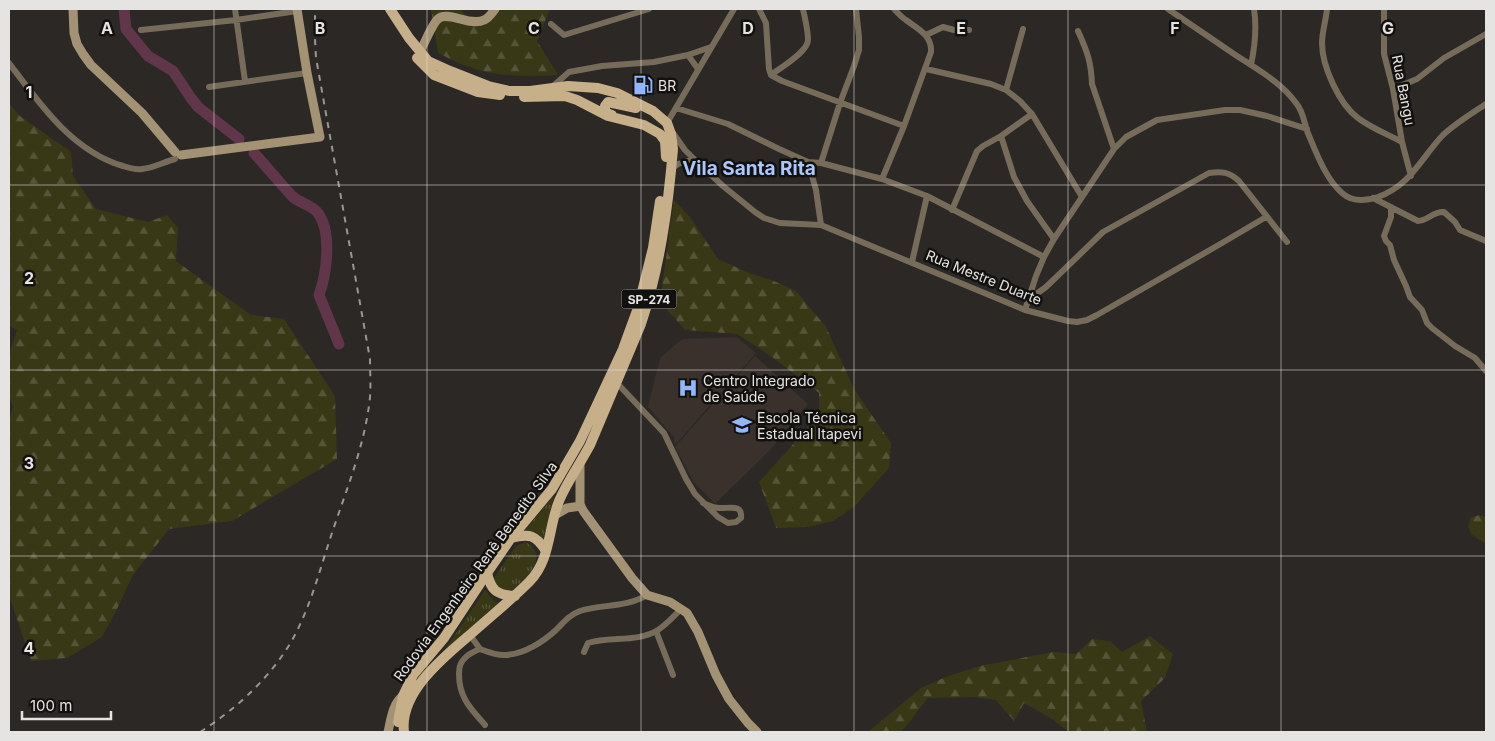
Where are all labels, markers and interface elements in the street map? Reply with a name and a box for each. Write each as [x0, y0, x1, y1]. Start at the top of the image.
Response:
text: A [101, 18, 113, 38]
text: B [315, 18, 325, 38]
text: C [528, 18, 540, 38]
text: D [742, 18, 754, 38]
text: E [956, 18, 966, 38]
text: F [1170, 18, 1180, 38]
text: G [1382, 18, 1394, 38]
street label: Rua Bangu [1389, 53, 1419, 127]
fuel station icon: BR [632, 74, 654, 96]
place label: BR [658, 77, 676, 94]
text: 1 [26, 82, 32, 102]
district label: Vila Santa Rita [682, 157, 816, 180]
street label: Rua Mestre Duarte [924, 246, 1044, 308]
text: 2 [24, 268, 34, 288]
road number: SP-274 [622, 290, 676, 308]
place label: Centro Integrado de Saúde [703, 372, 815, 405]
hospital icon: Centro Integrado de Saúde [677, 377, 699, 399]
place label: Escola Técnica Estadual Itapevi [757, 409, 862, 442]
school or university icon: Escola Técnica Estadual Itapevi [731, 414, 753, 436]
text: 3 [24, 453, 34, 473]
street label: Rodovia Engenheiro Renê Benedito Silva [390, 458, 560, 684]
text: 4 [24, 638, 35, 658]
scale bar [22, 688, 111, 720]
text: 100 m [30, 696, 72, 715]

